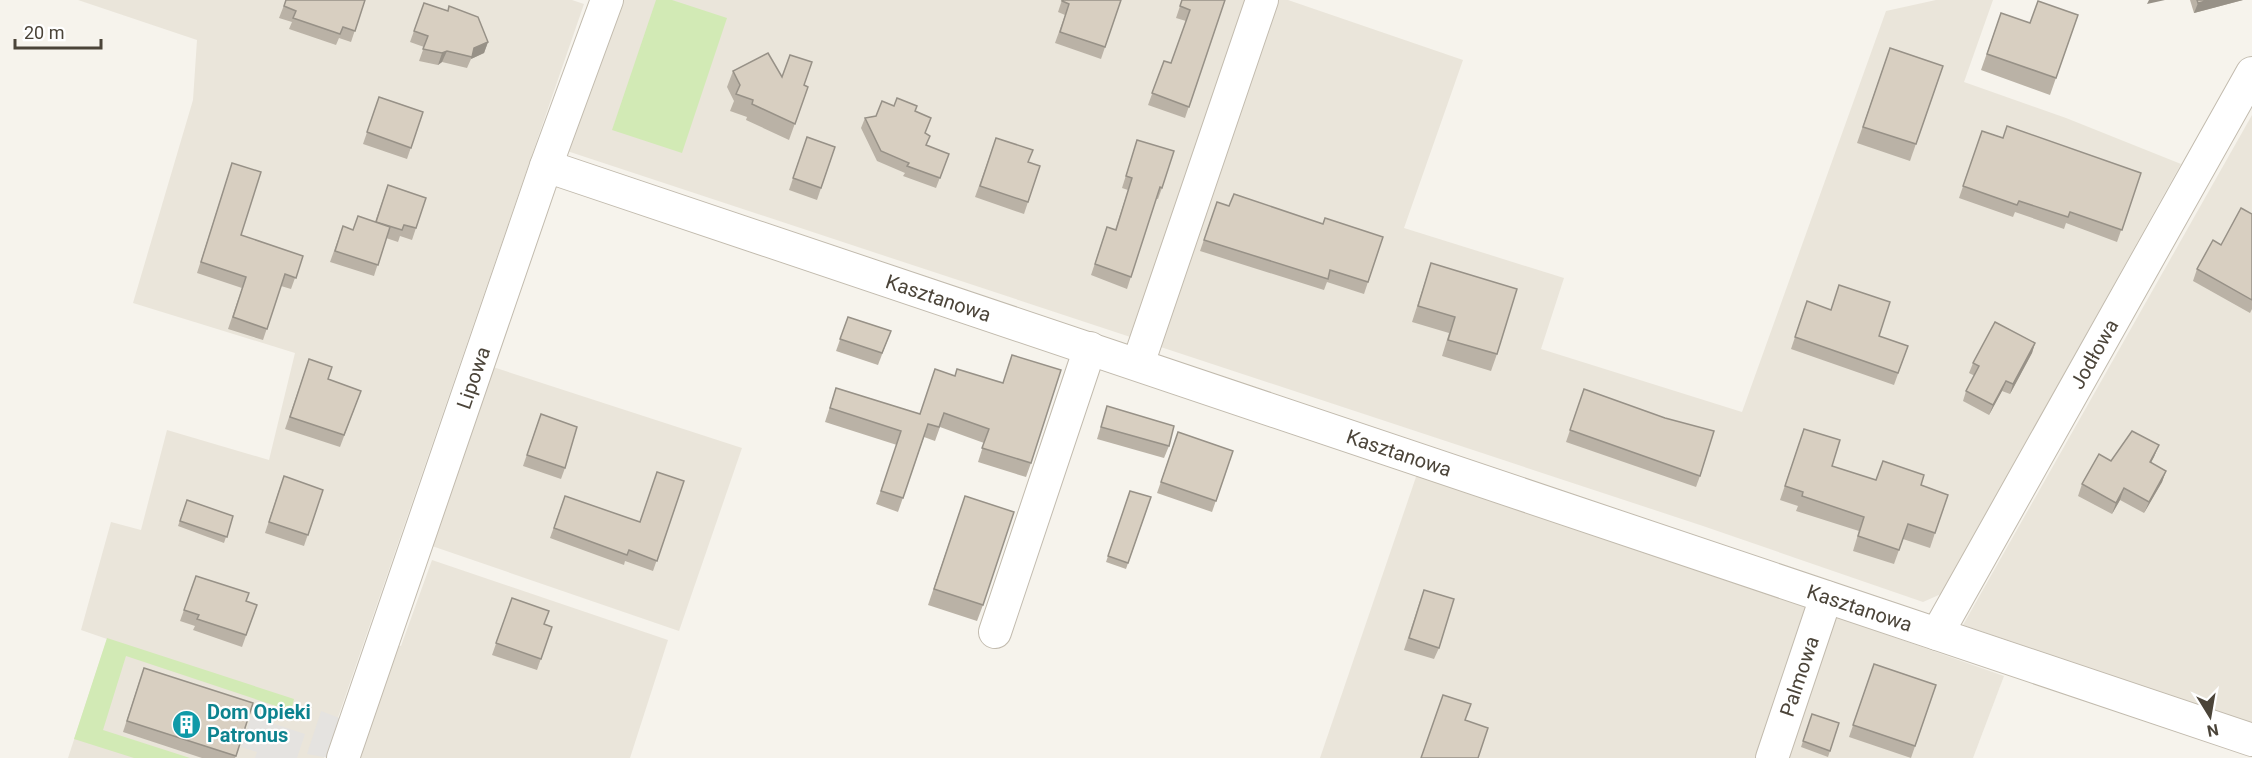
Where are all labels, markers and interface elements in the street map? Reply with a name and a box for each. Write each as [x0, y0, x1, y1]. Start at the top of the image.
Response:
scale bar [15, 12, 100, 50]
text: 20 m [24, 22, 64, 43]
street label: Kasztanowa [883, 269, 994, 327]
street label: Jodłowa [2065, 315, 2123, 393]
street label: Lipowa [452, 343, 495, 412]
street label: Kasztanowa [1343, 424, 1455, 482]
street label: Kasztanowa [1804, 579, 1915, 637]
street label: Palmowa [1775, 633, 1824, 720]
north arrow [2180, 686, 2240, 746]
place label: Dom Opieki Patronus [207, 700, 311, 747]
building icon: Dom Opieki Patronus [170, 708, 202, 740]
text: N [2205, 720, 2220, 741]

